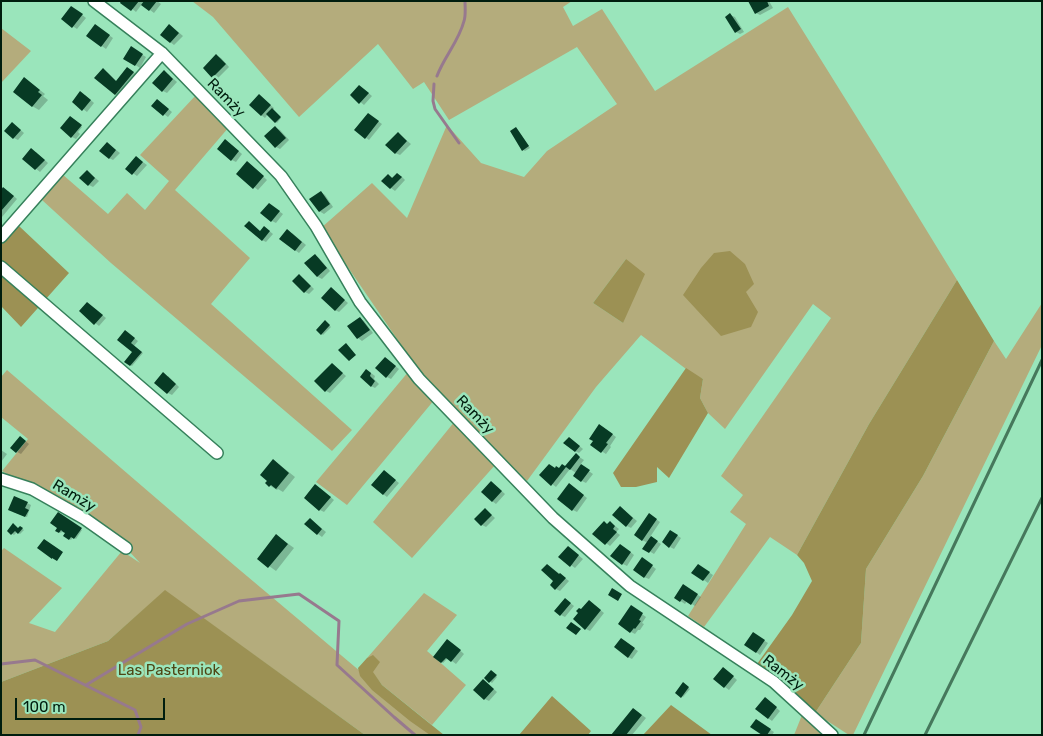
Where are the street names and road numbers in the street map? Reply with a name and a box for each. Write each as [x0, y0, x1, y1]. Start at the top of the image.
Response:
street label: Ramży [203, 75, 249, 121]
street label: Ramży [452, 392, 498, 438]
street label: Ramży [49, 476, 99, 516]
street label: Ramży [759, 651, 807, 695]

